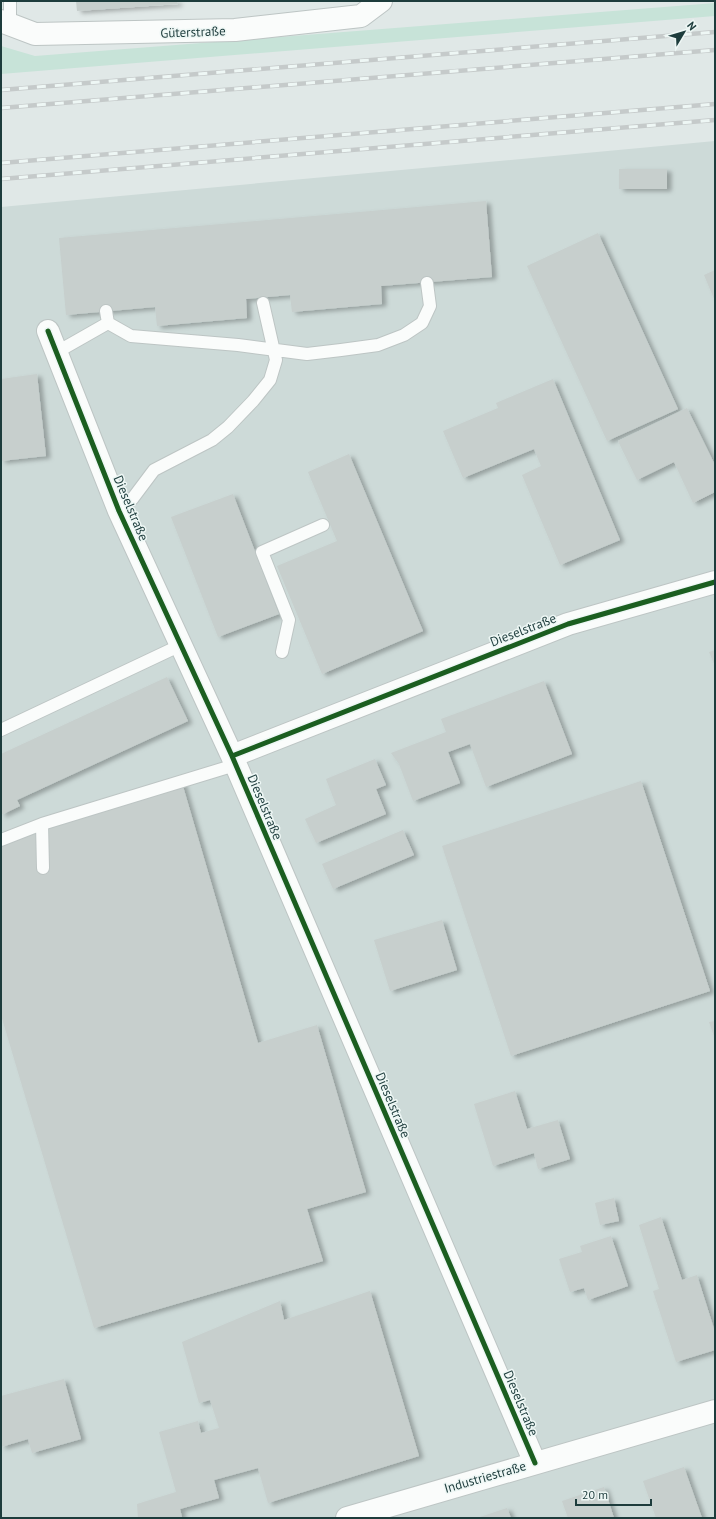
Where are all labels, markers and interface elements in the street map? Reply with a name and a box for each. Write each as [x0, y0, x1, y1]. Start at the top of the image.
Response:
north arrow [664, 12, 704, 52]
text: N [684, 19, 700, 33]
street label: Güterstraße [160, 22, 226, 42]
street label: Dieselstraße [110, 473, 152, 543]
street label: Dieselstraße [488, 610, 558, 650]
street label: Dieselstraße [244, 772, 286, 842]
street label: Dieselstraße [372, 1070, 414, 1140]
street label: Dieselstraße [500, 1368, 542, 1438]
street label: Industriestraße [442, 1457, 528, 1497]
scale bar [576, 1481, 651, 1507]
text: 20 m [582, 1487, 608, 1502]

